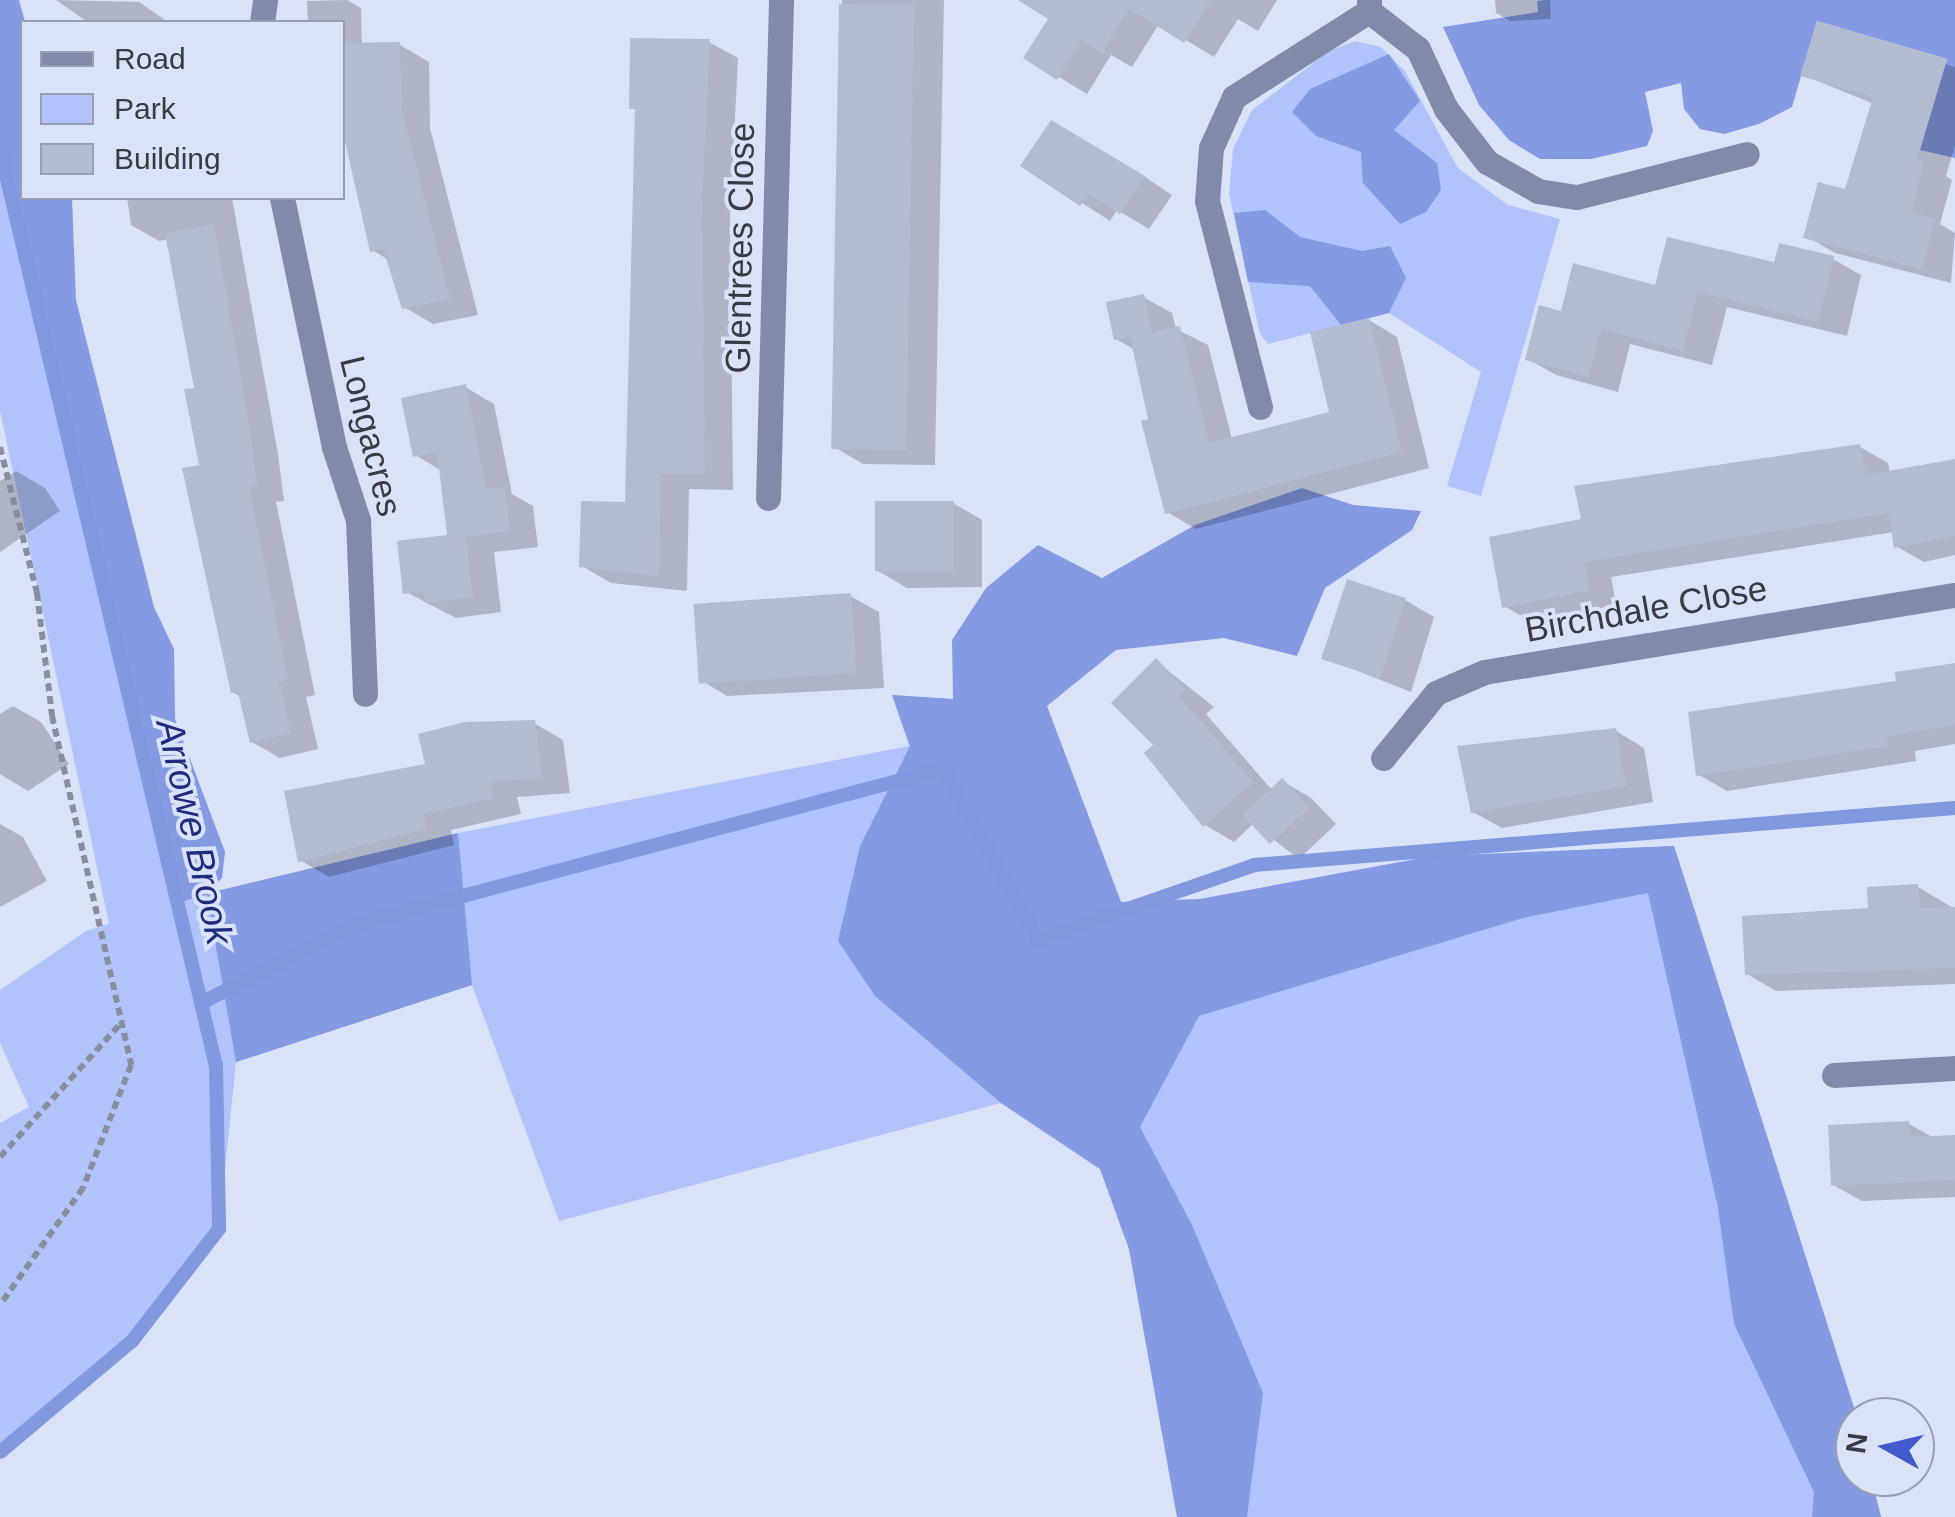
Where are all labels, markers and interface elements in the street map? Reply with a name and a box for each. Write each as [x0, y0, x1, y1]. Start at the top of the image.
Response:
legend [20, 20, 345, 200]
text: Road [114, 42, 186, 75]
text: Park [114, 92, 176, 125]
street label: Glentrees Close [717, 122, 763, 374]
text: Building [114, 142, 221, 175]
street label: Longacres [331, 352, 411, 520]
street label: Birchdale Close [1522, 567, 1770, 651]
water label: Arrowe Brook [146, 715, 242, 949]
north arrow [1835, 1397, 1935, 1497]
text: N [1840, 1431, 1874, 1455]

